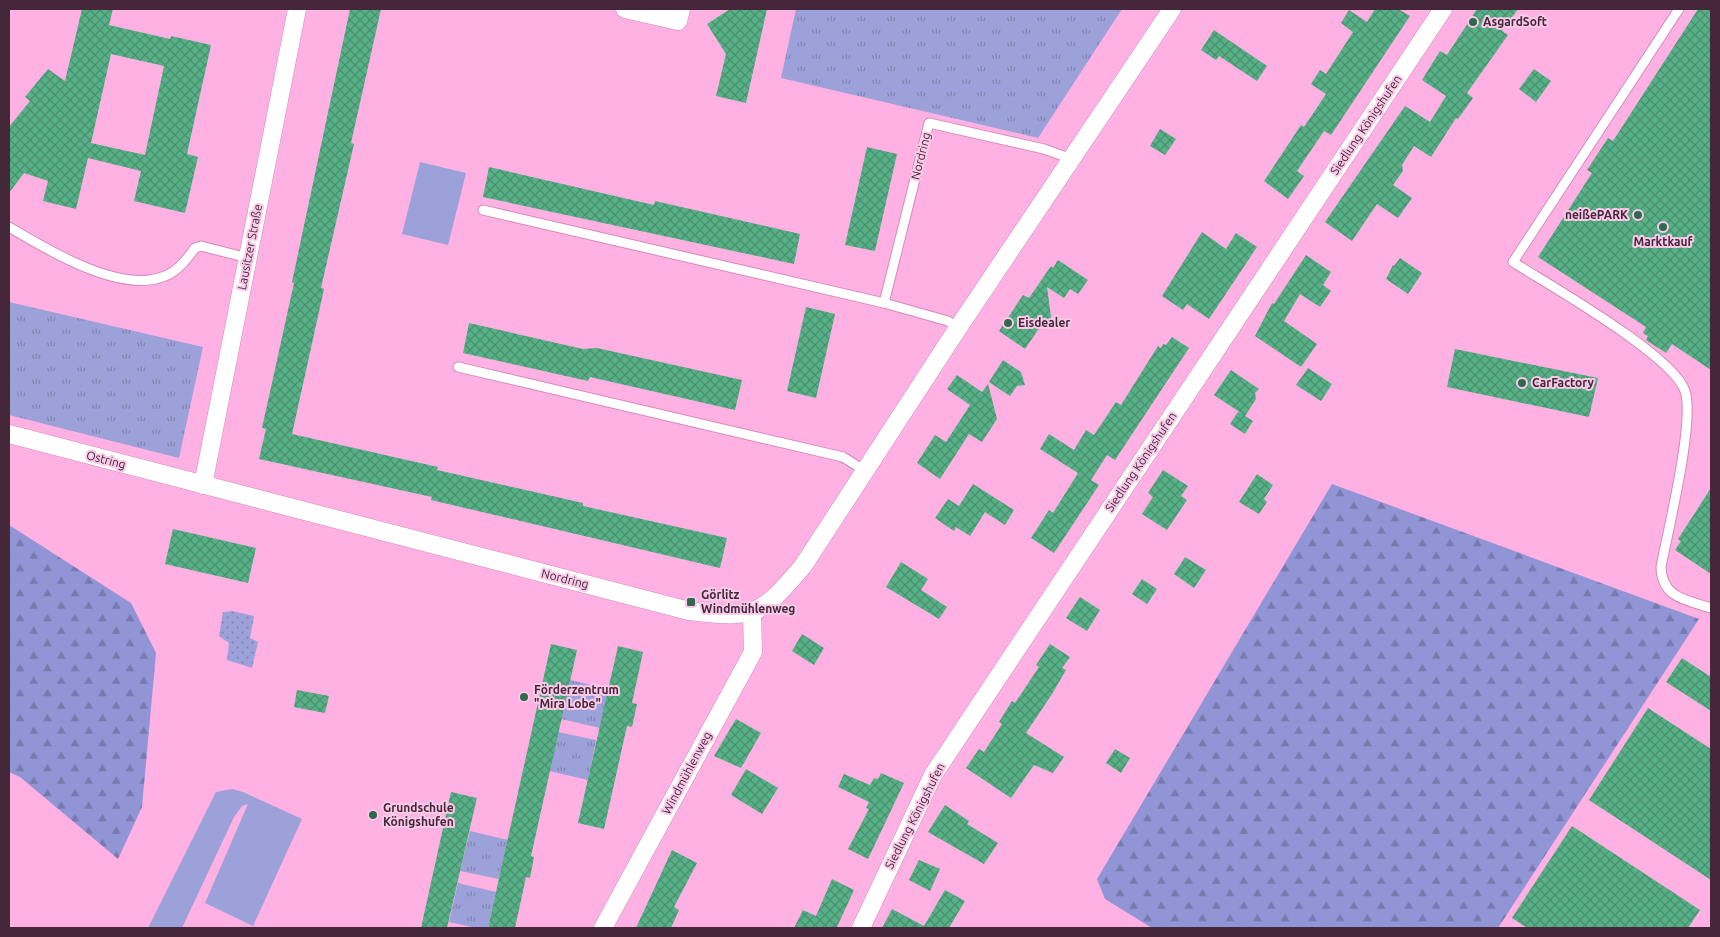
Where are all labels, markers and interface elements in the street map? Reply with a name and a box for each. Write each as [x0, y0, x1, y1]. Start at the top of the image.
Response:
place label: AsgardSoft [1483, 15, 1547, 28]
marker: AsgardSoft [1467, 16, 1479, 28]
street label: Siedlung Königshufen [1327, 73, 1404, 177]
street label: Nordring [908, 131, 933, 181]
street label: Lausitzer Straße [235, 203, 264, 291]
place label: neißePARK [1565, 208, 1628, 221]
marker: neißePARK [1632, 209, 1644, 221]
marker: Marktkauf [1657, 221, 1669, 233]
place label: Marktkauf [1633, 235, 1694, 248]
place label: Eisdealer [1018, 316, 1070, 329]
marker: Eisdealer [1002, 317, 1014, 329]
place label: CarFactory [1532, 376, 1595, 389]
marker: CarFactory [1516, 377, 1528, 389]
street label: Siedlung Königshufen [1102, 410, 1179, 514]
street label: Ostring [85, 448, 127, 471]
street label: Nordring [540, 566, 590, 591]
place label: Görlitz Windmühlenweg [701, 588, 795, 615]
marker: Görlitz Windmühlenweg [685, 596, 697, 608]
place label: Förderzentrum "Mira Lobe" [534, 683, 619, 710]
marker: Förderzentrum "Mira Lobe" [518, 691, 530, 703]
street label: Windmühlenweg [659, 729, 714, 816]
street label: Siedlung Königshufen [882, 761, 947, 871]
place label: Grundschule Königshufen [383, 801, 454, 828]
marker: Grundschule Königshufen [367, 809, 379, 821]

